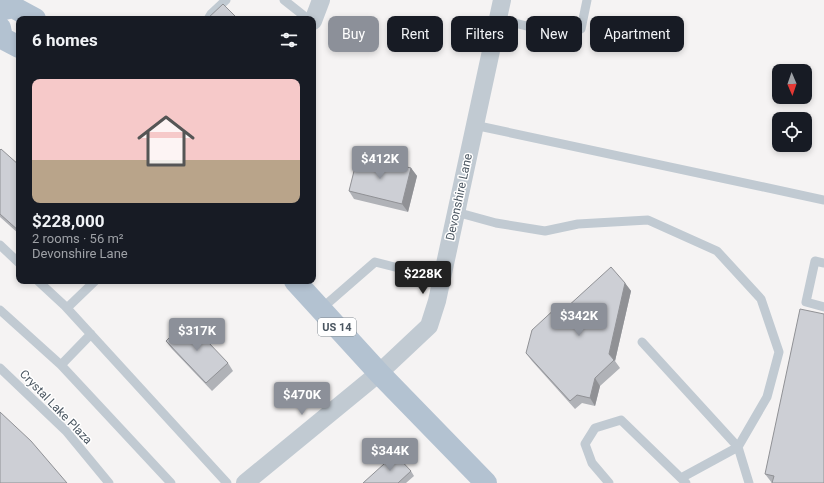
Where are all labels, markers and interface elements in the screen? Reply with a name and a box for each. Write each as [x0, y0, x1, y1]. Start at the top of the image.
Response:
chip: Buy [328, 16, 379, 52]
chip: Rent [387, 16, 443, 52]
chip: Filters [451, 16, 518, 52]
chip: New [526, 16, 582, 52]
chip: Apartment [590, 16, 684, 52]
icon: filters [278, 29, 300, 51]
text: 6 homes [32, 30, 98, 50]
north arrow [772, 64, 812, 104]
map controls [772, 64, 812, 152]
icon: home [130, 105, 202, 177]
button: locate [772, 112, 812, 152]
pin: $412K [352, 146, 408, 180]
text: $412K [361, 151, 399, 166]
street label: Devonshire Lane [443, 152, 475, 242]
text: $228,000 [32, 211, 104, 231]
text: 2 rooms · 56 m² [32, 231, 124, 246]
text: Devonshire Lane [32, 246, 128, 261]
pin: $228K [395, 261, 451, 295]
text: $228K [404, 266, 442, 281]
pin: $342K [551, 303, 607, 337]
text: $342K [560, 308, 598, 323]
pin: $317K [169, 318, 225, 352]
road number: US 14 [318, 318, 356, 336]
text: $317K [178, 323, 216, 338]
street label: Crystal Lake Plaza [17, 367, 95, 447]
pin: $470K [274, 382, 330, 416]
text: $470K [283, 387, 321, 402]
pin: $344K [362, 438, 418, 472]
text: $344K [371, 443, 409, 458]

